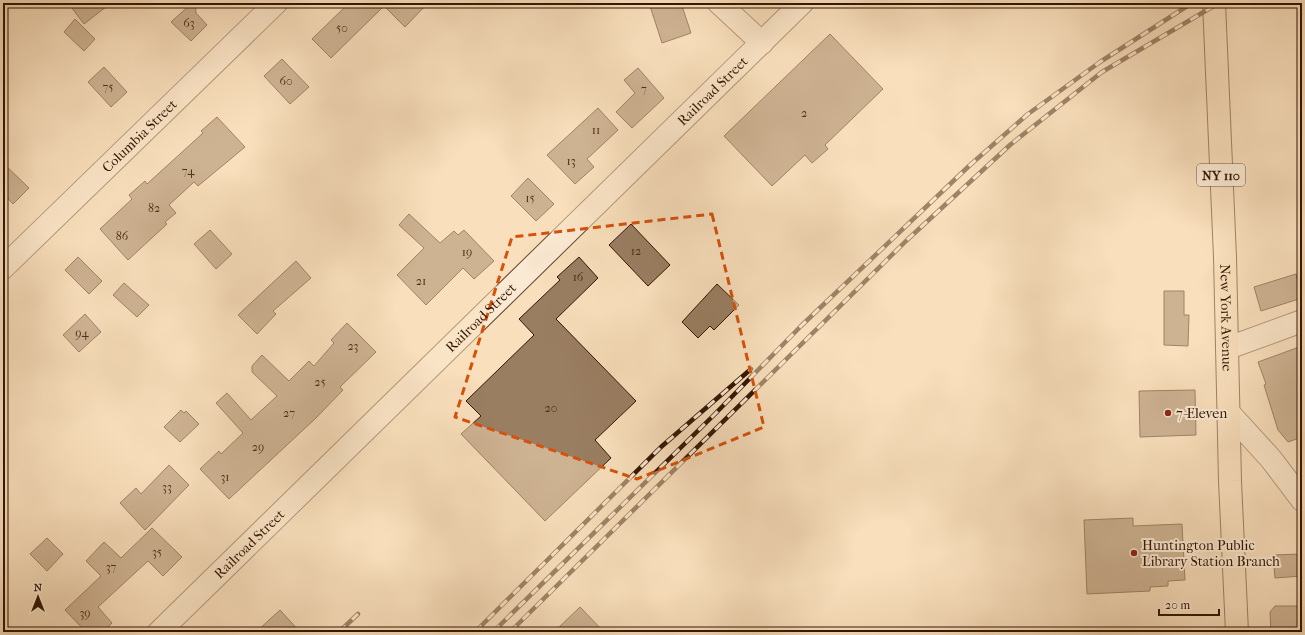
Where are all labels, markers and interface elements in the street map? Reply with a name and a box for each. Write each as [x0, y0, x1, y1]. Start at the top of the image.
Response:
house number: 63 [183, 16, 195, 30]
house number: 50 [336, 21, 348, 35]
street label: Railroad Street [673, 53, 751, 129]
house number: 60 [279, 74, 293, 88]
house number: 75 [103, 80, 113, 94]
house number: 7 [641, 82, 647, 96]
street label: Columbia Street [98, 96, 180, 176]
house number: 2 [801, 106, 807, 120]
house number: 11 [592, 123, 600, 137]
house number: 13 [566, 154, 576, 168]
house number: 74 [182, 164, 195, 178]
road number: NY 110 [1197, 164, 1245, 186]
house number: 15 [525, 191, 535, 205]
house number: 82 [148, 201, 160, 215]
house number: 86 [116, 229, 129, 243]
house number: 12 [631, 244, 641, 258]
house number: 19 [462, 245, 472, 259]
street label: New York Avenue [1217, 264, 1236, 372]
house number: 16 [573, 270, 584, 284]
house number: 21 [416, 274, 426, 288]
street label: Railroad Street [442, 279, 520, 356]
house number: 94 [75, 326, 90, 340]
house number: 23 [347, 339, 359, 353]
house number: 25 [314, 375, 326, 389]
house number: 20 [545, 401, 557, 415]
place label: 7-Eleven [1176, 405, 1227, 422]
house number: 27 [283, 406, 295, 420]
marker: 7-Eleven [1163, 408, 1173, 418]
house number: 29 [252, 440, 264, 454]
house number: 31 [220, 470, 230, 484]
house number: 33 [162, 480, 172, 494]
street label: Railroad Street [210, 506, 288, 582]
place label: Huntington Public Library Station Branch [1142, 537, 1280, 570]
house number: 35 [152, 545, 162, 559]
marker: Huntington Public Library Station Branch [1129, 548, 1139, 558]
house number: 37 [106, 560, 117, 574]
north arrow [18, 577, 58, 617]
text: N [34, 581, 43, 594]
scale bar [1159, 591, 1219, 617]
text: 20 m [1165, 598, 1190, 612]
house number: 39 [79, 606, 91, 620]

